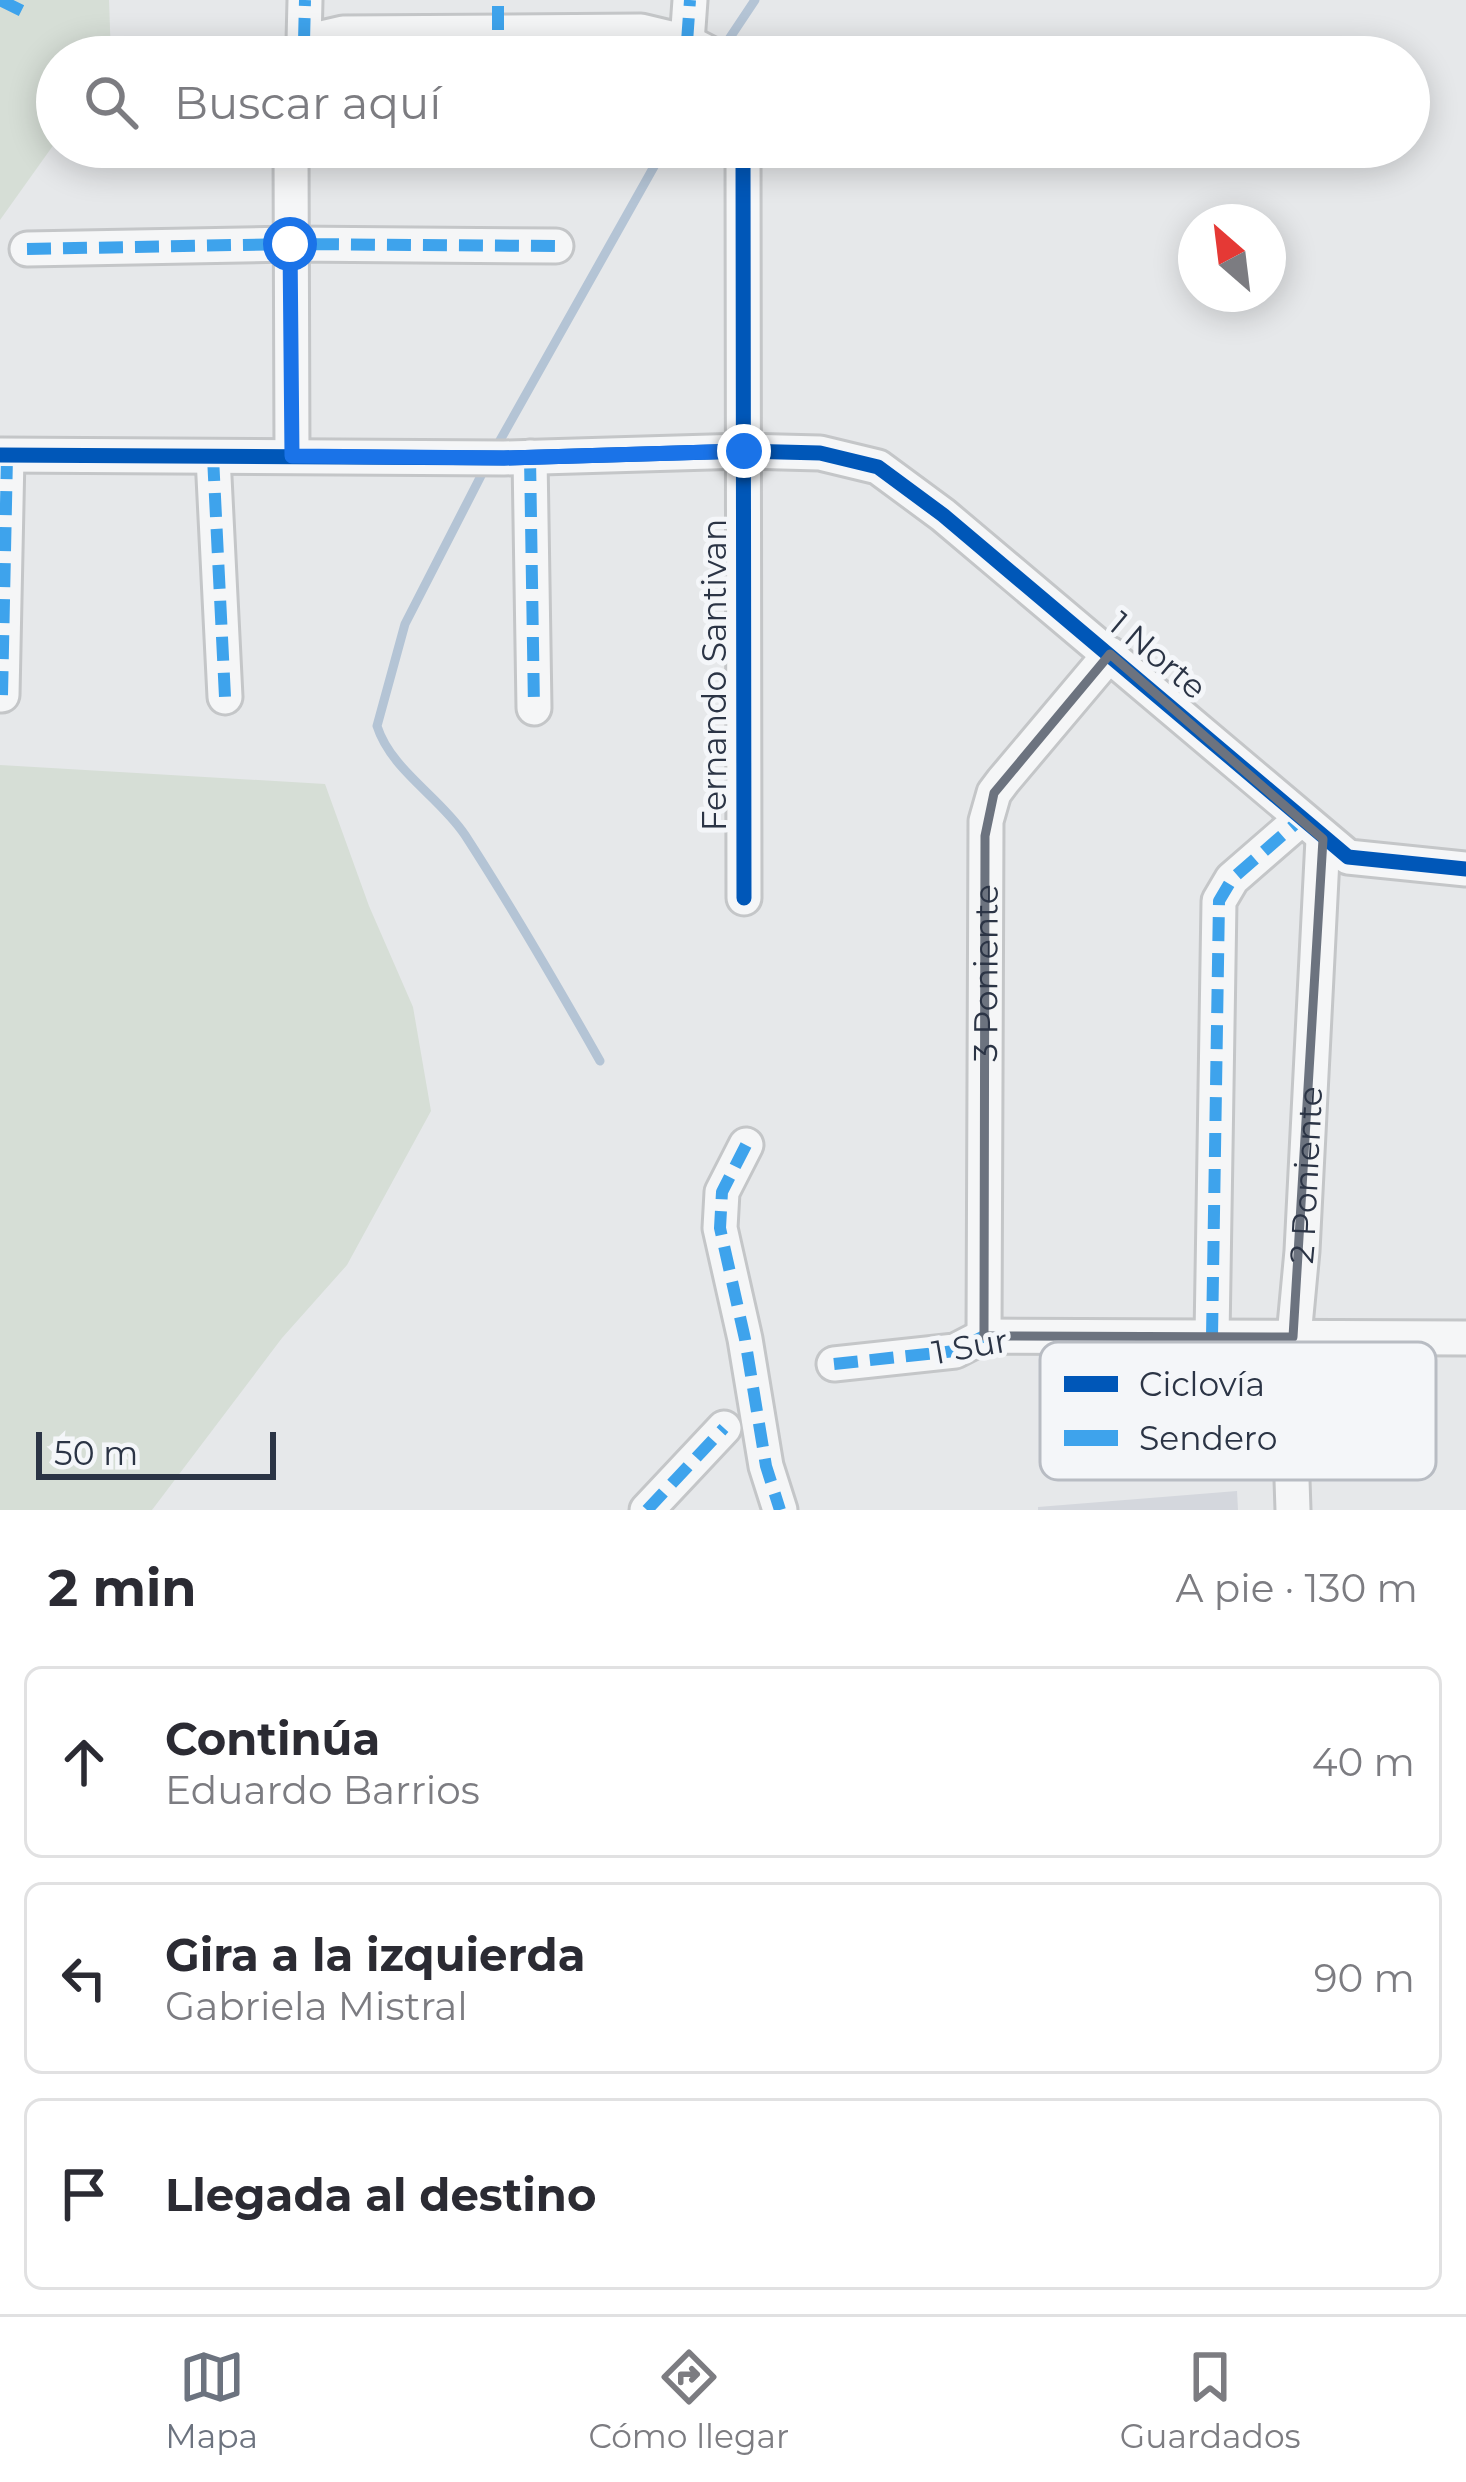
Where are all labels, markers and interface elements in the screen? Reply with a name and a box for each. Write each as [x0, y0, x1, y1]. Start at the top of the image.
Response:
search box [36, 36, 1430, 168]
icon: search [78, 69, 144, 135]
text: Buscar aquí [174, 75, 441, 130]
north arrow [1178, 204, 1286, 312]
route start [263, 217, 317, 271]
route end [717, 424, 771, 478]
street label: Fernando Santivan [694, 519, 734, 831]
street label: 1 Norte [1101, 603, 1215, 707]
street label: 3 Poniente [965, 884, 1006, 1062]
street label: 2 Poniente [1281, 1085, 1330, 1265]
street label: 1 Sur [929, 1320, 1011, 1372]
legend [1040, 1342, 1436, 1480]
text: Ciclovía [1139, 1364, 1265, 1404]
text: Sendero [1139, 1418, 1277, 1458]
scale bar [36, 1426, 276, 1479]
text: 50 m [54, 1433, 138, 1473]
text: 2 min [48, 1557, 197, 1619]
text: A pie · 130 m [1176, 1564, 1418, 1612]
text: Continúa [165, 1711, 380, 1766]
icon: ahead [51, 1729, 117, 1795]
text: 40 m [1312, 1738, 1415, 1786]
text: Eduardo Barrios [165, 1766, 480, 1814]
text: Gira a la izquierda [165, 1927, 585, 1982]
icon: left [51, 1945, 117, 2011]
text: 90 m [1314, 1954, 1415, 2002]
text: Gabriela Mistral [165, 1982, 468, 2030]
icon: arrive [51, 2161, 117, 2227]
text: Llegada al destino [165, 2167, 597, 2222]
tab: Mapa [165, 2344, 258, 2456]
tab: Cómo llegar [589, 2344, 789, 2456]
tab: Guardados [1120, 2344, 1301, 2456]

